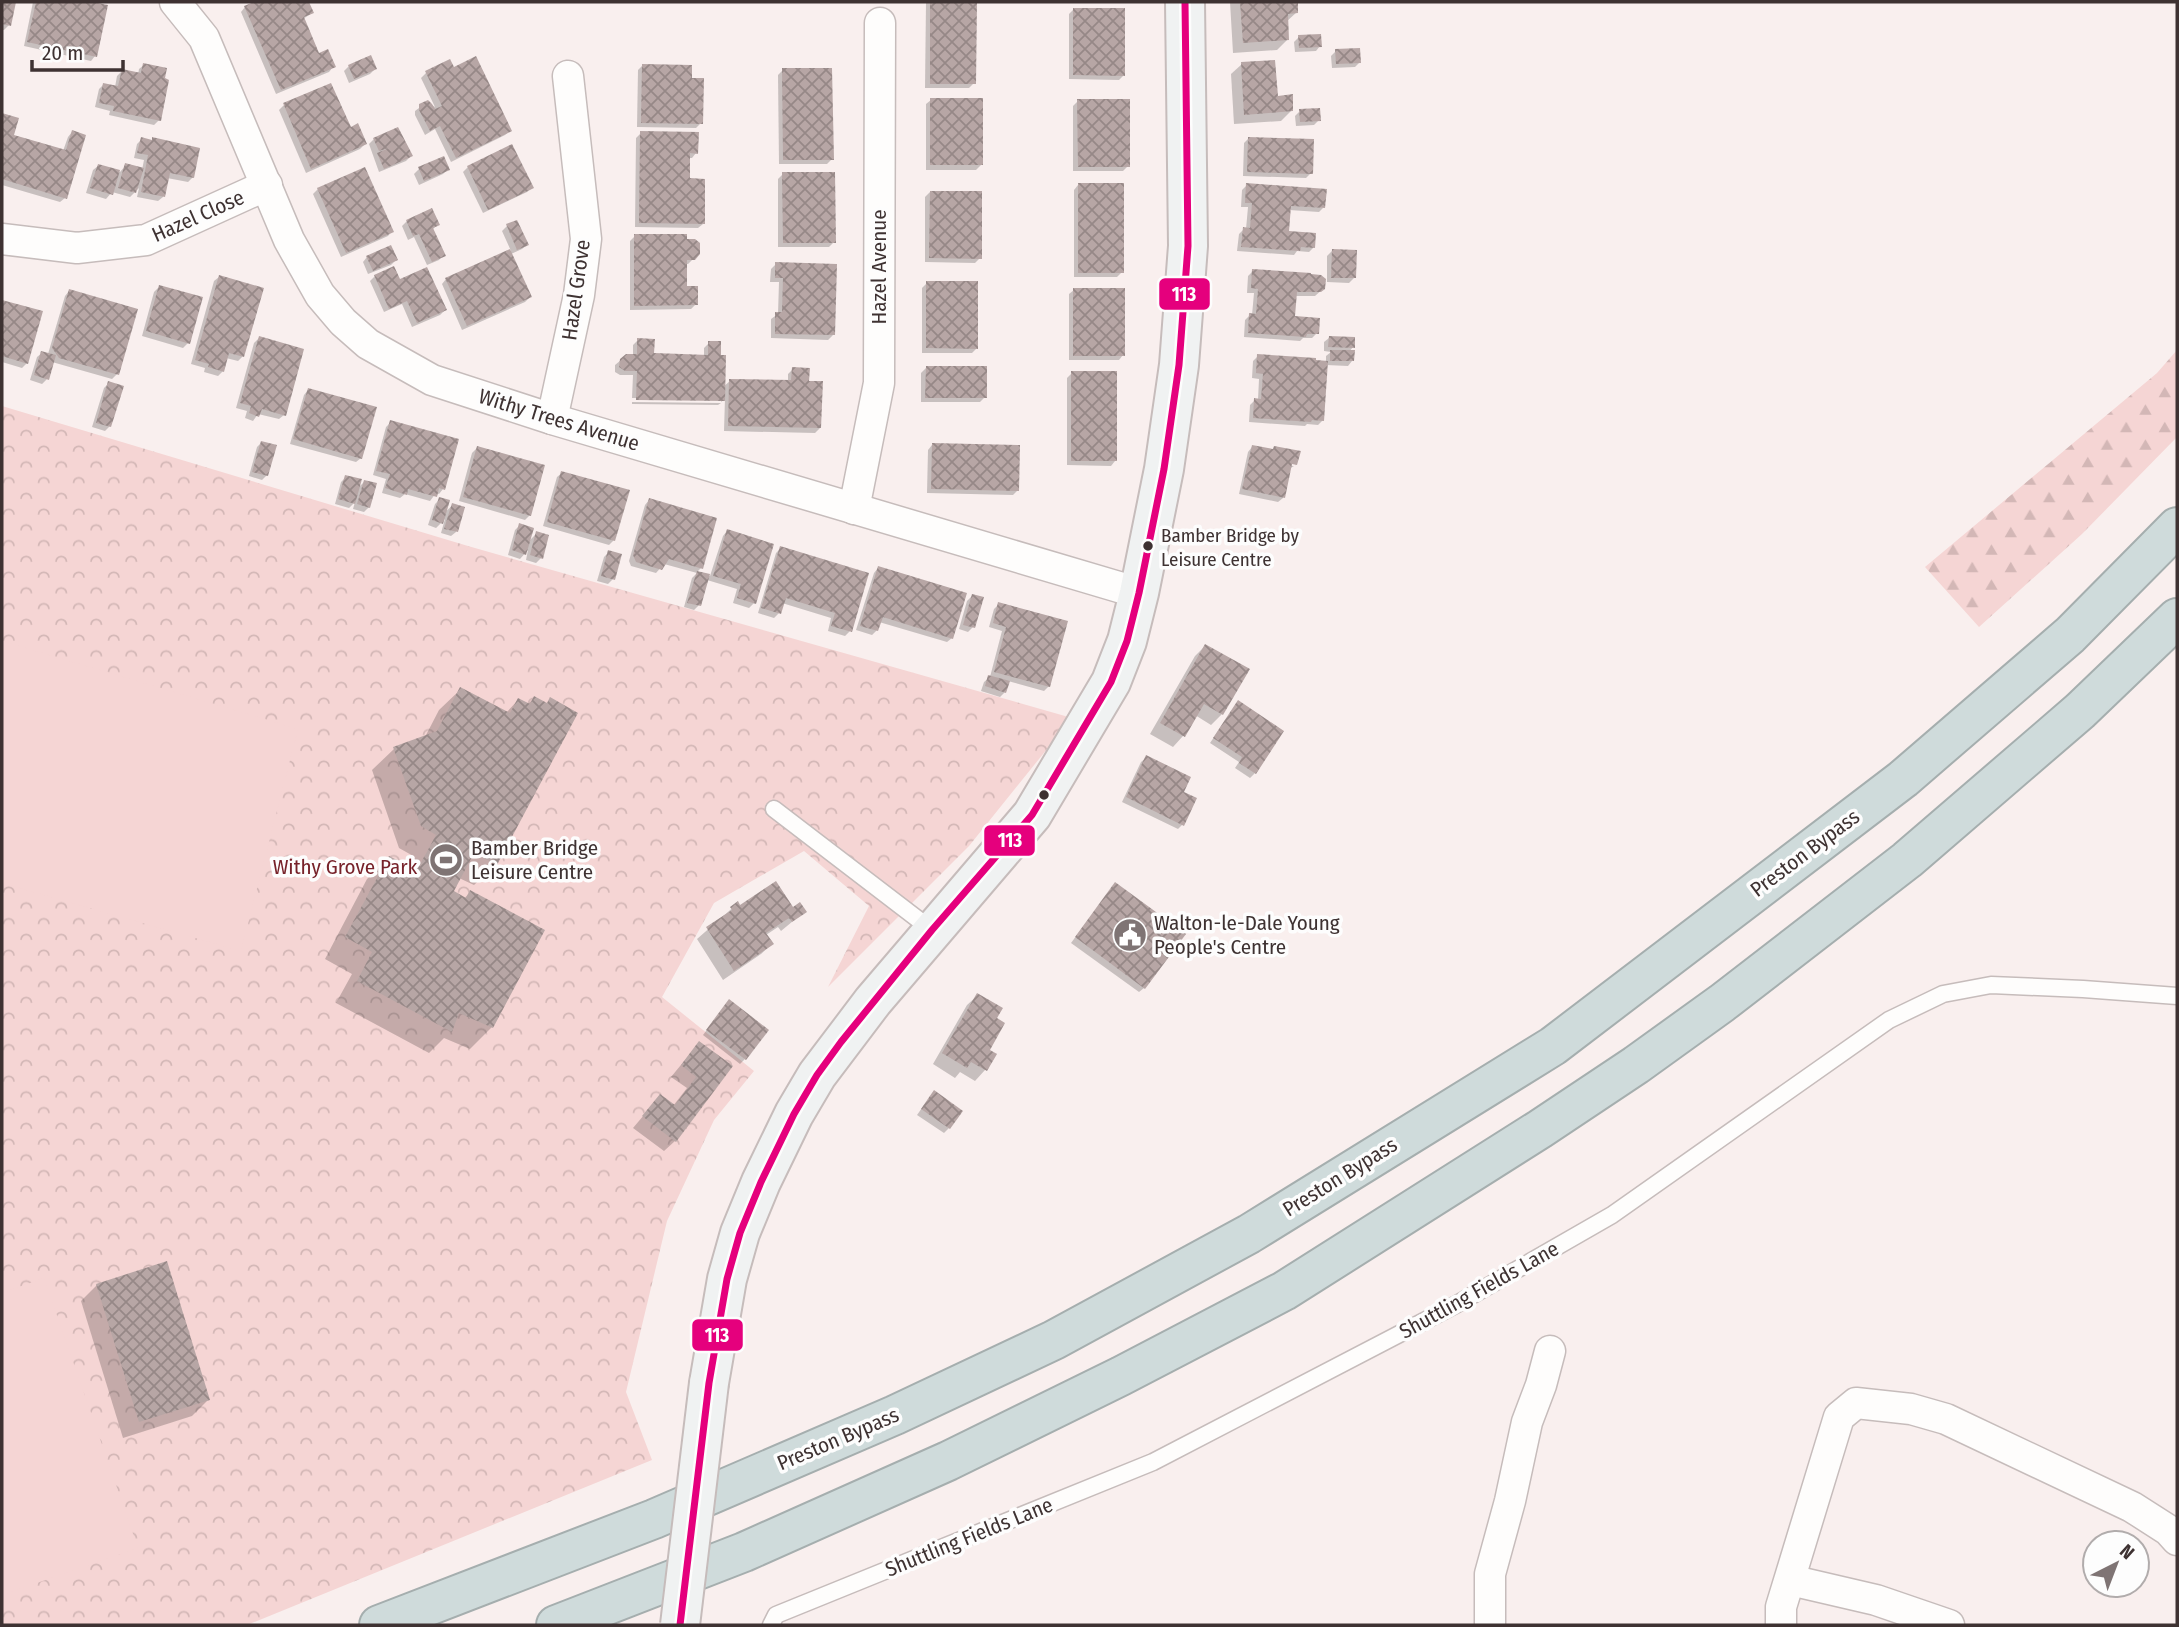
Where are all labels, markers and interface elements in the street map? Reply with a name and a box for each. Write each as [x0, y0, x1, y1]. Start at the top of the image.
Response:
scale bar [32, 28, 122, 72]
text: 20 m [42, 40, 83, 66]
street label: Hazel Close [148, 184, 248, 248]
street label: Hazel Avenue [866, 209, 892, 325]
street label: Hazel Grove [556, 238, 596, 342]
line badge: 113 [1158, 277, 1211, 311]
text: 113 [1172, 283, 1196, 306]
street label: Withy Trees Avenue [475, 383, 643, 457]
place label: Bamber Bridge by Leisure Centre [1161, 524, 1299, 571]
marker: Bamber Bridge by Leisure Centre [1141, 539, 1155, 553]
unlabelled marker [1037, 788, 1051, 802]
street label: Preston Bypass [1745, 803, 1865, 902]
line badge: 113 [983, 824, 1036, 857]
text: 113 [998, 829, 1022, 852]
place label: Bamber Bridge Leisure Centre [471, 835, 598, 885]
sports icon: Bamber Bridge Leisure Centre [427, 841, 465, 879]
park label: Withy Grove Park [273, 854, 418, 880]
place label: Walton-le-Dale Young People's Centre [1154, 910, 1340, 960]
public building icon: Walton-le-Dale Young People's Centre [1111, 916, 1149, 954]
street label: Preston Bypass [1278, 1132, 1402, 1222]
street label: Shuttling Fields Lane [1395, 1235, 1563, 1345]
line badge: 113 [691, 1318, 744, 1352]
text: 113 [705, 1324, 729, 1347]
street label: Preston Bypass [773, 1402, 903, 1476]
street label: Shuttling Fields Lane [881, 1492, 1057, 1582]
north arrow [2081, 1529, 2151, 1599]
text: N [2115, 1539, 2139, 1564]

